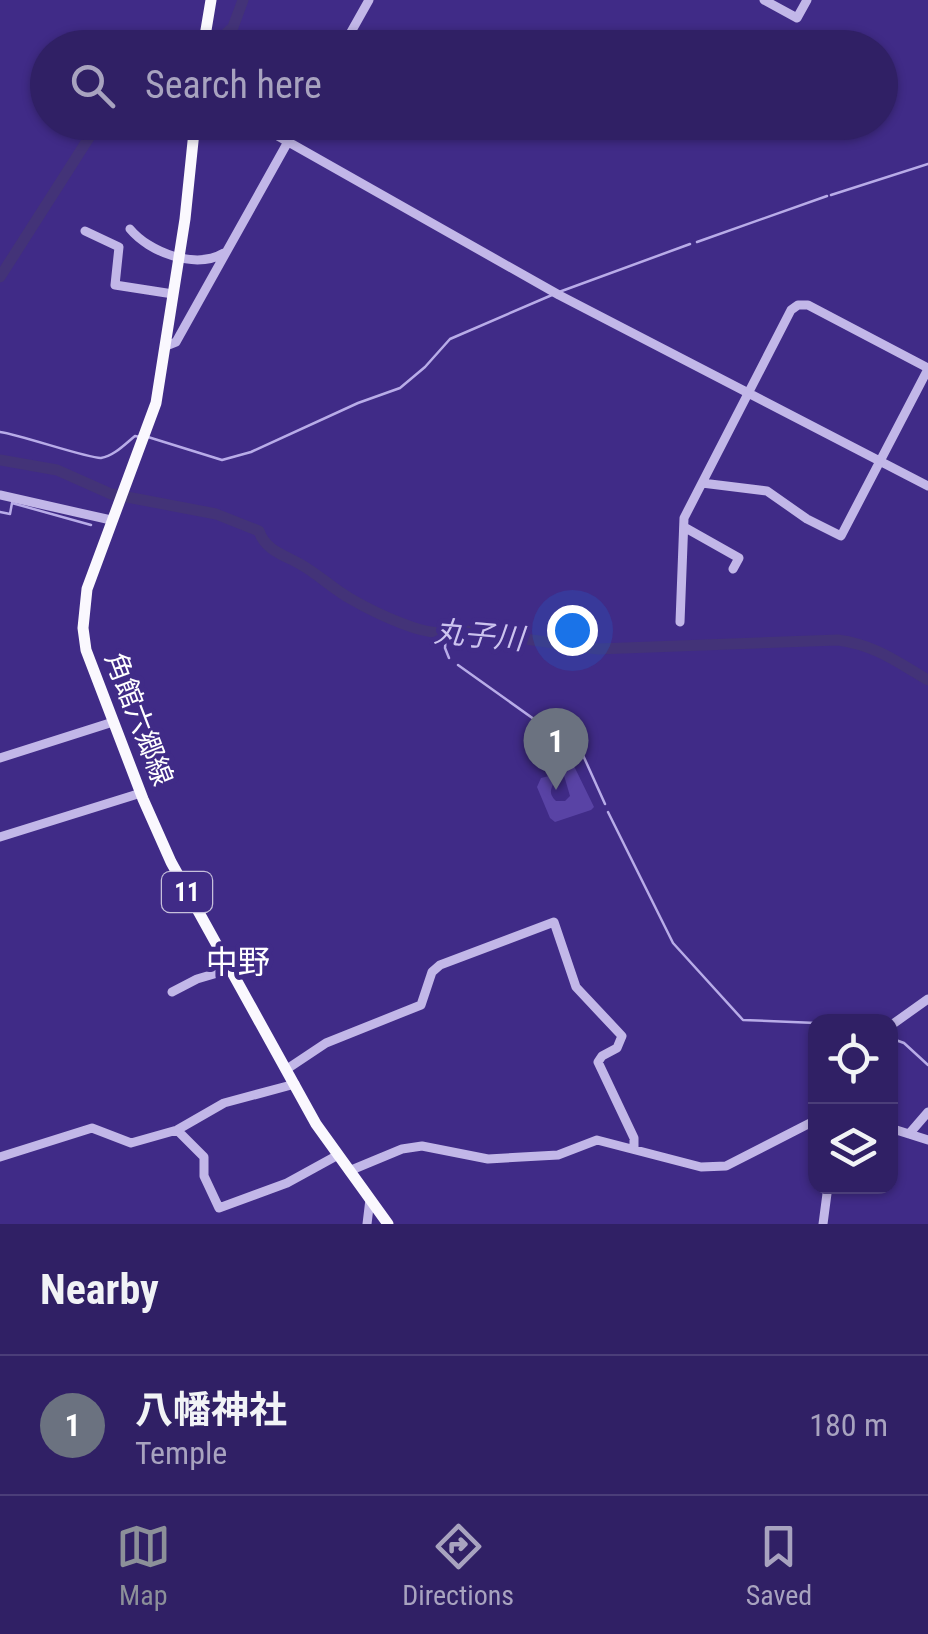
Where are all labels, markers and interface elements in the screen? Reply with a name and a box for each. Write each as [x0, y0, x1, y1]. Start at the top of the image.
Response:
search box [30, 30, 898, 140]
icon: search [65, 58, 120, 113]
text: Search here [145, 63, 322, 107]
your location [547, 605, 598, 656]
water label: 丸子川 [433, 614, 528, 657]
street label: 角館六郷線 [99, 648, 179, 790]
pin: 1 [524, 708, 588, 790]
road number: 11 [162, 872, 212, 912]
district label: 中野 [206, 943, 270, 981]
map controls [808, 1014, 898, 1194]
button: locate [808, 1014, 898, 1104]
button: layers [808, 1104, 898, 1194]
text: Nearby [40, 1265, 159, 1314]
text: 八幡神社 [135, 1388, 287, 1432]
text: 1 [64, 1406, 81, 1444]
text: 180 m [809, 1406, 888, 1444]
text: Temple [135, 1434, 227, 1472]
tab: Map [116, 1519, 171, 1612]
tab: Directions [402, 1519, 514, 1612]
tab: Saved [746, 1519, 812, 1612]

